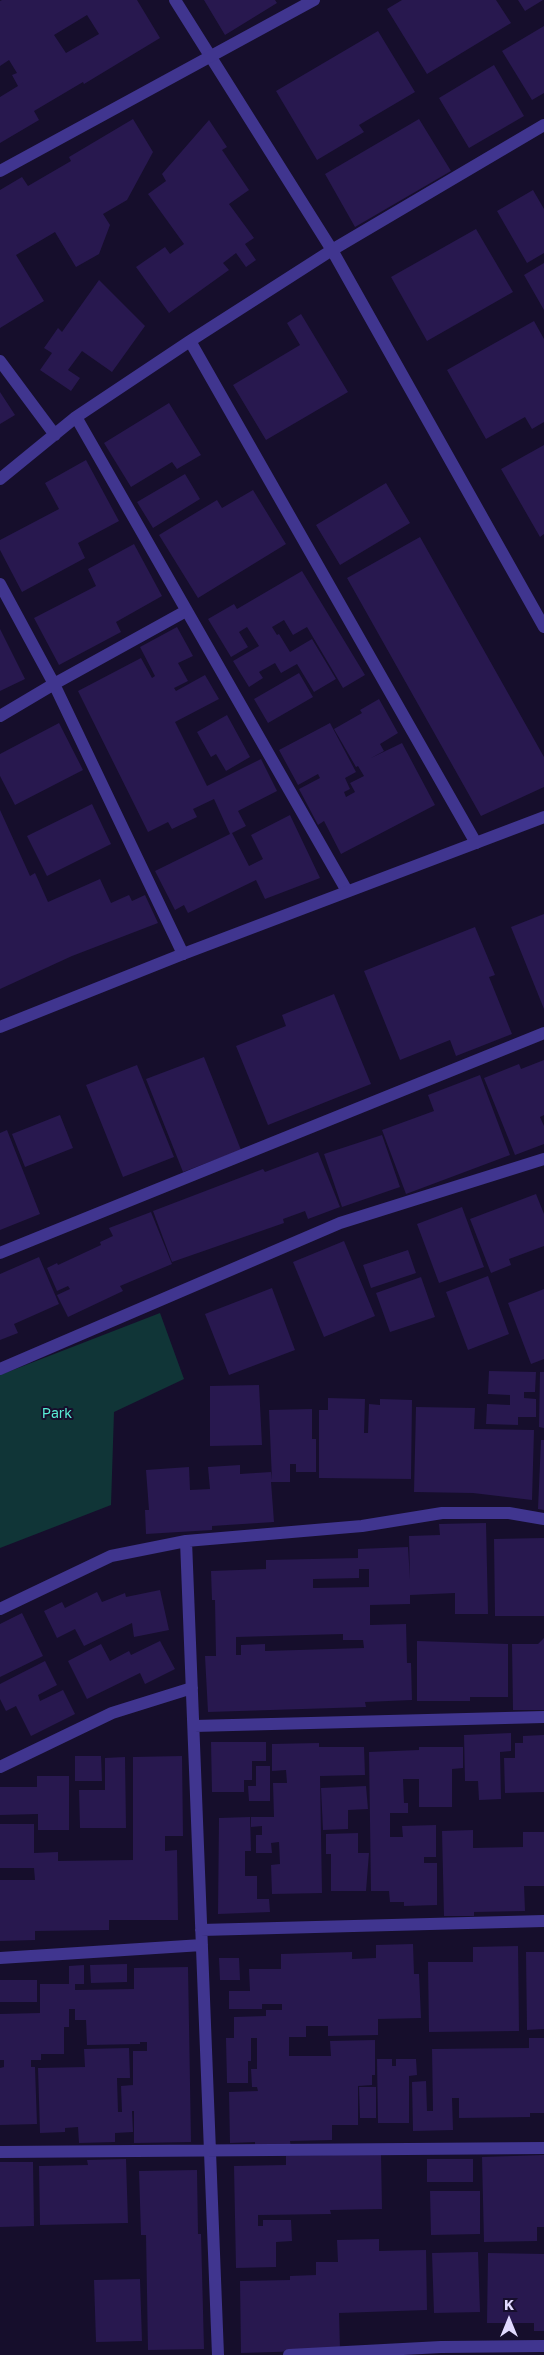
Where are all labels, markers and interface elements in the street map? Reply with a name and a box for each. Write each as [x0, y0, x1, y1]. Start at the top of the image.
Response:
park label: Park [42, 1406, 72, 1422]
north arrow [484, 2295, 534, 2345]
text: K [504, 2296, 514, 2313]

